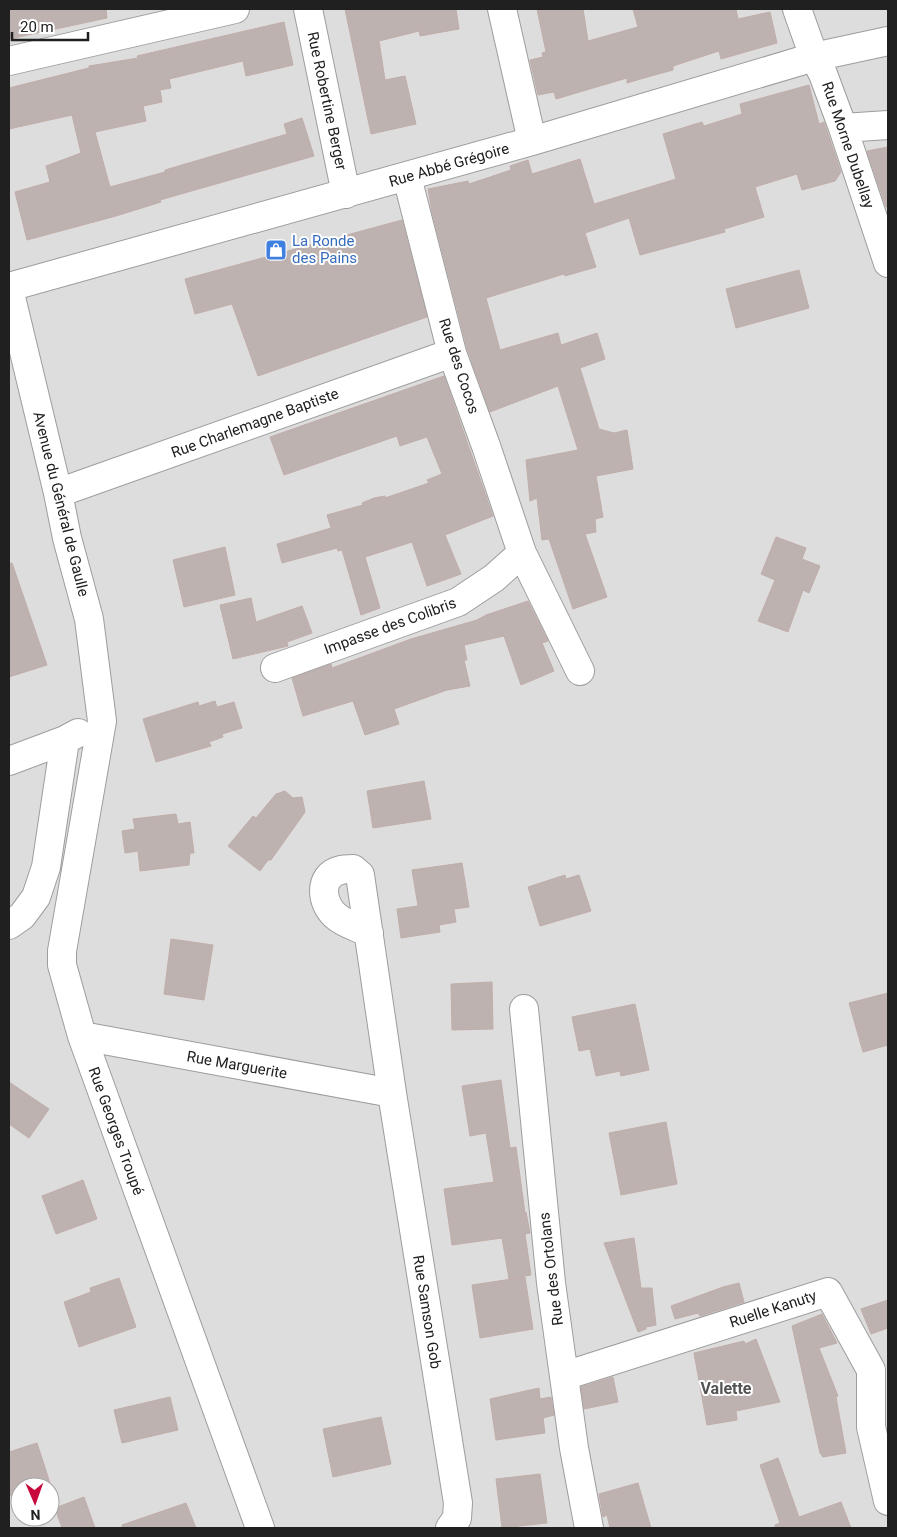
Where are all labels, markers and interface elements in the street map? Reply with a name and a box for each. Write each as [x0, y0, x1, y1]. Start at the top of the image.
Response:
scale bar [12, 10, 89, 42]
text: 20 m [20, 18, 54, 36]
street label: Rue Robertine Berger [304, 30, 350, 172]
street label: Rue Morne Dubellay [818, 79, 878, 211]
street label: Rue Abbé Grégoire [387, 139, 511, 191]
place label: La Ronde des Pains [292, 232, 357, 267]
shop icon: La Ronde des Pains [264, 238, 288, 262]
street label: Rue des Cocos [435, 316, 483, 416]
street label: Rue Charlemagne Baptiste [169, 384, 341, 462]
street label: Avenue du Général de Gaulle [29, 410, 93, 598]
street label: Impasse des Colibris [321, 594, 459, 658]
street label: Rue Marguerite [185, 1047, 289, 1083]
street label: Rue Georges Troupé [84, 1065, 148, 1198]
street label: Rue des Ortolans [535, 1211, 567, 1327]
street label: Rue Samson Gob [409, 1254, 445, 1370]
street label: Ruelle Kanuty [727, 1286, 819, 1332]
district label: Valette [701, 1379, 752, 1398]
north arrow [10, 1477, 60, 1527]
text: N [30, 1507, 41, 1523]

